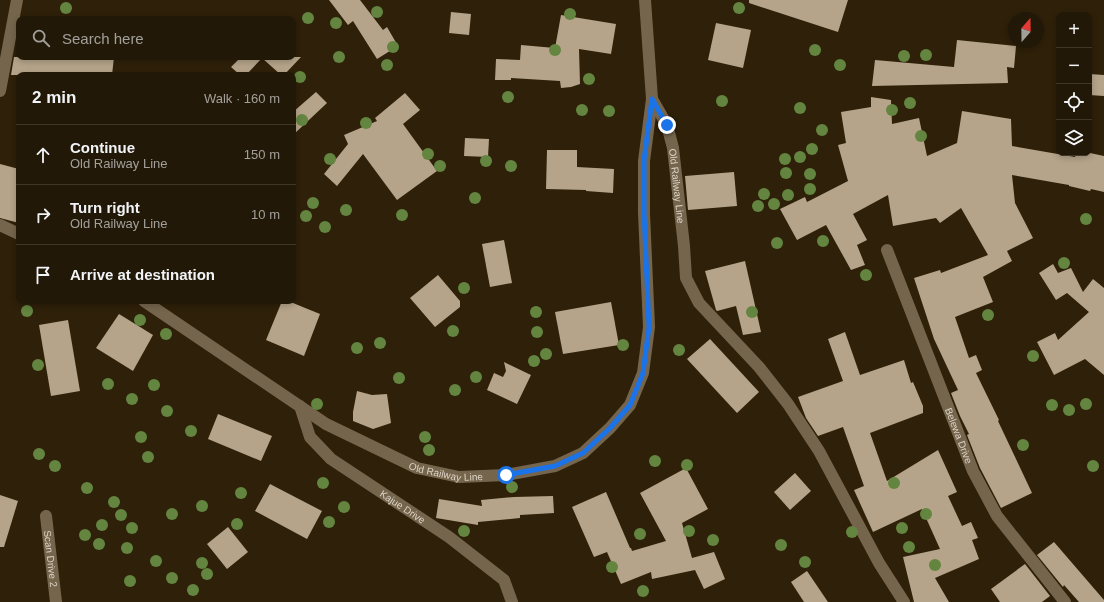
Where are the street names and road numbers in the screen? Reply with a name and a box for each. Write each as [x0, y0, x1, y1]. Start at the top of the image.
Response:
street label: Old Railway Line [668, 148, 687, 224]
street label: Belewa Drive [943, 406, 975, 465]
street label: Old Railway Line [407, 459, 484, 483]
street label: Kajue Drive [378, 488, 428, 526]
street label: Scan Drive 2 [42, 530, 60, 588]

